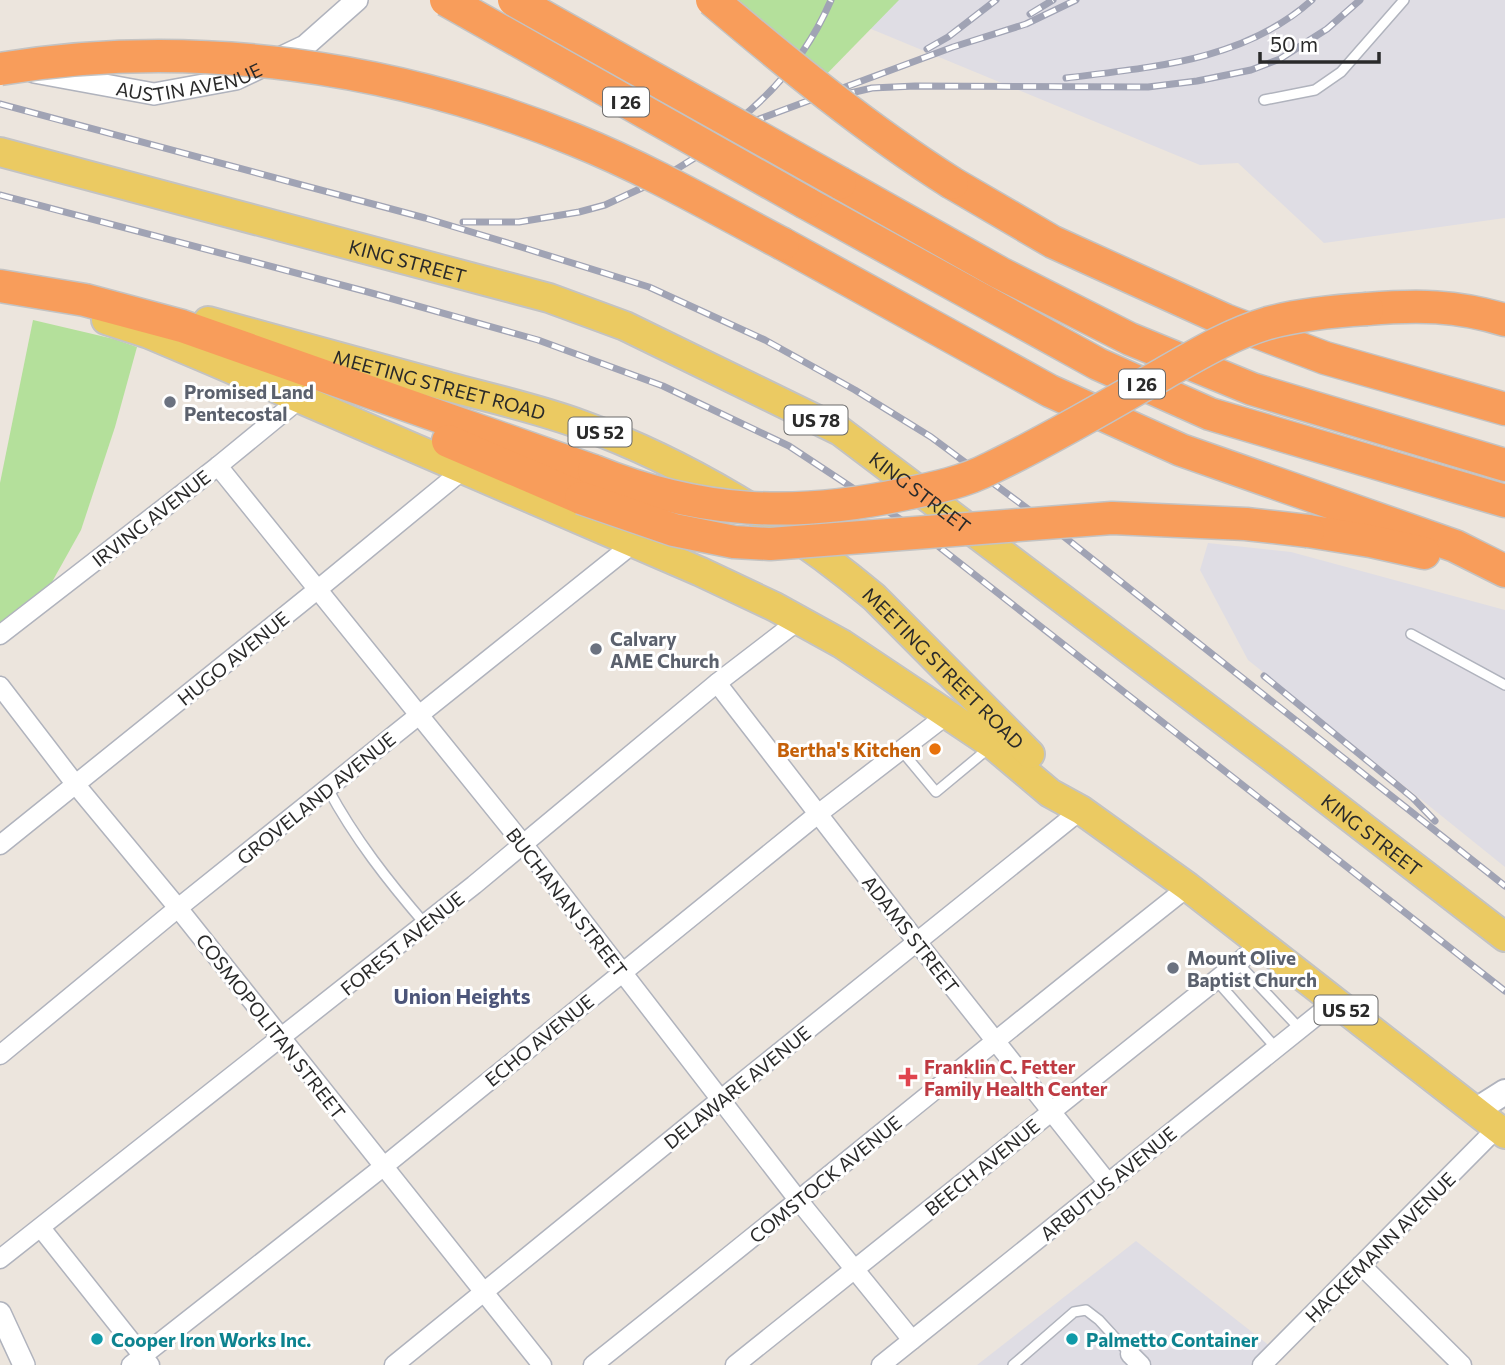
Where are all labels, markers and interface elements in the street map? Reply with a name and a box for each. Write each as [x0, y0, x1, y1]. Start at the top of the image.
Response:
scale bar [1260, 21, 1379, 65]
text: 50 m [1270, 31, 1318, 56]
street label: AUSTIN AVENUE [114, 57, 265, 105]
road number: I 26 [603, 88, 649, 116]
street label: KING STREET [347, 234, 469, 287]
street label: MEETING STREET ROAD [331, 344, 548, 424]
road number: I 26 [1119, 370, 1165, 398]
place label: Promised Land Pentecostal [184, 380, 314, 425]
marker: Promised Land Pentecostal [162, 394, 178, 410]
road number: US 78 [784, 406, 848, 434]
road number: US 52 [568, 418, 632, 446]
street label: KING STREET [865, 446, 975, 537]
street label: IRVING AVENUE [87, 465, 215, 571]
street label: MEETING STREET ROAD [859, 582, 1029, 753]
street label: HUGO AVENUE [173, 606, 293, 710]
place label: Calvary AME Church [610, 627, 720, 672]
marker: Calvary AME Church [588, 641, 604, 657]
street label: GROVELAND AVENUE [232, 727, 400, 869]
place label: Bertha's Kitchen [777, 738, 921, 761]
marker: Bertha's Kitchen [927, 741, 943, 757]
street label: KING STREET [1317, 788, 1427, 880]
street label: BUCHANAN STREET [502, 823, 632, 981]
street label: ADAMS STREET [858, 871, 964, 997]
street label: FOREST AVENUE [335, 886, 469, 1000]
street label: COSMOPOLITAN STREET [191, 929, 351, 1123]
place label: Mount Olive Baptist Church [1187, 946, 1317, 991]
marker: Mount Olive Baptist Church [1165, 960, 1181, 976]
district label: Union Heights [393, 983, 531, 1008]
street label: ECHO AVENUE [480, 989, 598, 1091]
road number: US 52 [1314, 995, 1378, 1024]
street label: DELAWARE AVENUE [659, 1021, 815, 1153]
place label: Franklin C. Fetter Family Health Center [924, 1055, 1108, 1100]
marker: Franklin C. Fetter Family Health Center [898, 1067, 918, 1087]
street label: COMSTOCK AVENUE [744, 1110, 906, 1248]
street label: BEECH AVENUE [920, 1114, 1044, 1220]
street label: ARBUTUS AVENUE [1035, 1121, 1181, 1245]
street label: HACKEMANN AVENUE [1300, 1167, 1460, 1327]
place label: Cooper Iron Works Inc. [111, 1328, 311, 1351]
place label: Palmetto Container [1086, 1328, 1259, 1351]
marker: Cooper Iron Works Inc. [89, 1331, 105, 1347]
marker: Palmetto Container [1064, 1331, 1080, 1347]

